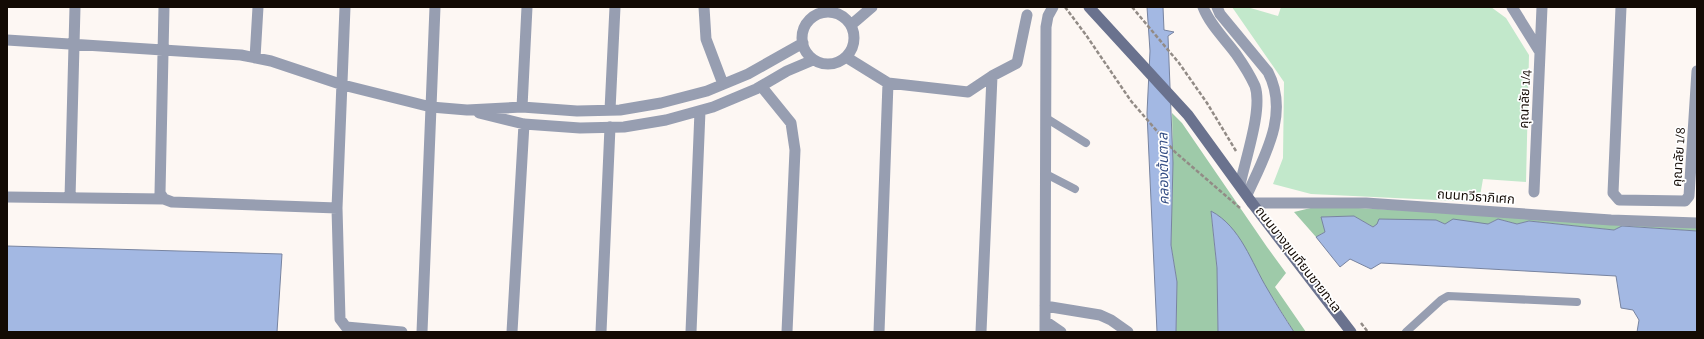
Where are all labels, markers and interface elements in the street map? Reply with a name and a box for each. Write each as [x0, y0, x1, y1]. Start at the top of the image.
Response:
street label: คุณาลัย 1/4 [1516, 69, 1533, 129]
street label: คุณาลัย 1/8 [1669, 127, 1688, 187]
water label: คลองต้นตาล [1154, 132, 1173, 205]
street label: ถนนทวีธาภิเศก [1437, 186, 1515, 207]
street label: ถนนบางขุนเทียนชายทะเล [1253, 203, 1345, 315]

